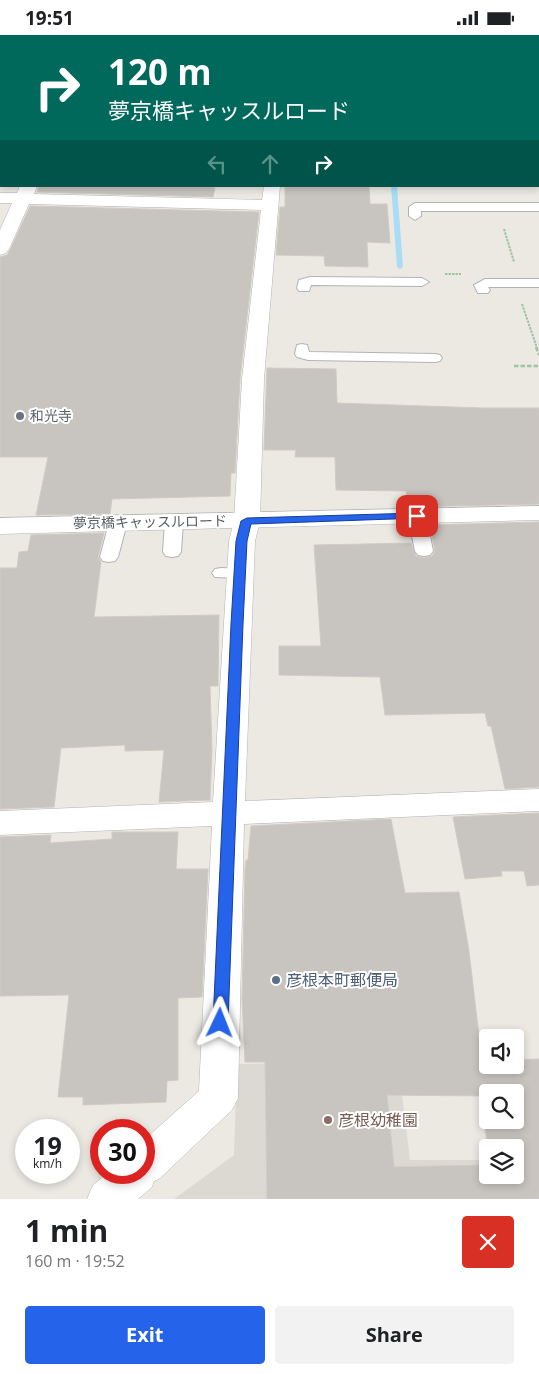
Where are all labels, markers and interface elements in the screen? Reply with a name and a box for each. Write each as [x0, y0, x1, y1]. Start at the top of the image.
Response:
text: 19:51 [25, 5, 74, 31]
text: 120 m [108, 48, 212, 95]
icon: right [25, 55, 90, 120]
text: 夢京橋キャッスルロード [108, 95, 350, 125]
icon: left [203, 150, 231, 178]
icon: ahead [256, 150, 284, 178]
icon: right [309, 150, 337, 178]
place label: 和光寺 [30, 406, 72, 425]
marker: 和光寺 [14, 410, 26, 422]
pin [396, 495, 438, 537]
icon: arrive [403, 502, 431, 530]
street label: 夢京橋キャッスルロード [73, 511, 227, 532]
place label: 彦根本町郵便局 [286, 969, 398, 991]
marker: 彦根本町郵便局 [270, 974, 282, 986]
position arrow [193, 996, 245, 1048]
map controls [479, 1029, 524, 1184]
button: sound [479, 1029, 524, 1074]
button: search [479, 1084, 524, 1129]
place label: 彦根幼稚園 [338, 1109, 418, 1131]
marker: 彦根幼稚園 [322, 1114, 334, 1126]
speed limit sign: 30 [90, 1119, 155, 1184]
text: 19 [33, 1128, 62, 1162]
button: layers [479, 1139, 524, 1184]
text: km/h [33, 1155, 62, 1172]
text: 1 min [25, 1210, 108, 1251]
button: close [462, 1216, 514, 1268]
text: 160 m · 19:52 [25, 1250, 125, 1272]
button: Exit [25, 1306, 265, 1364]
button: Share [275, 1306, 514, 1364]

